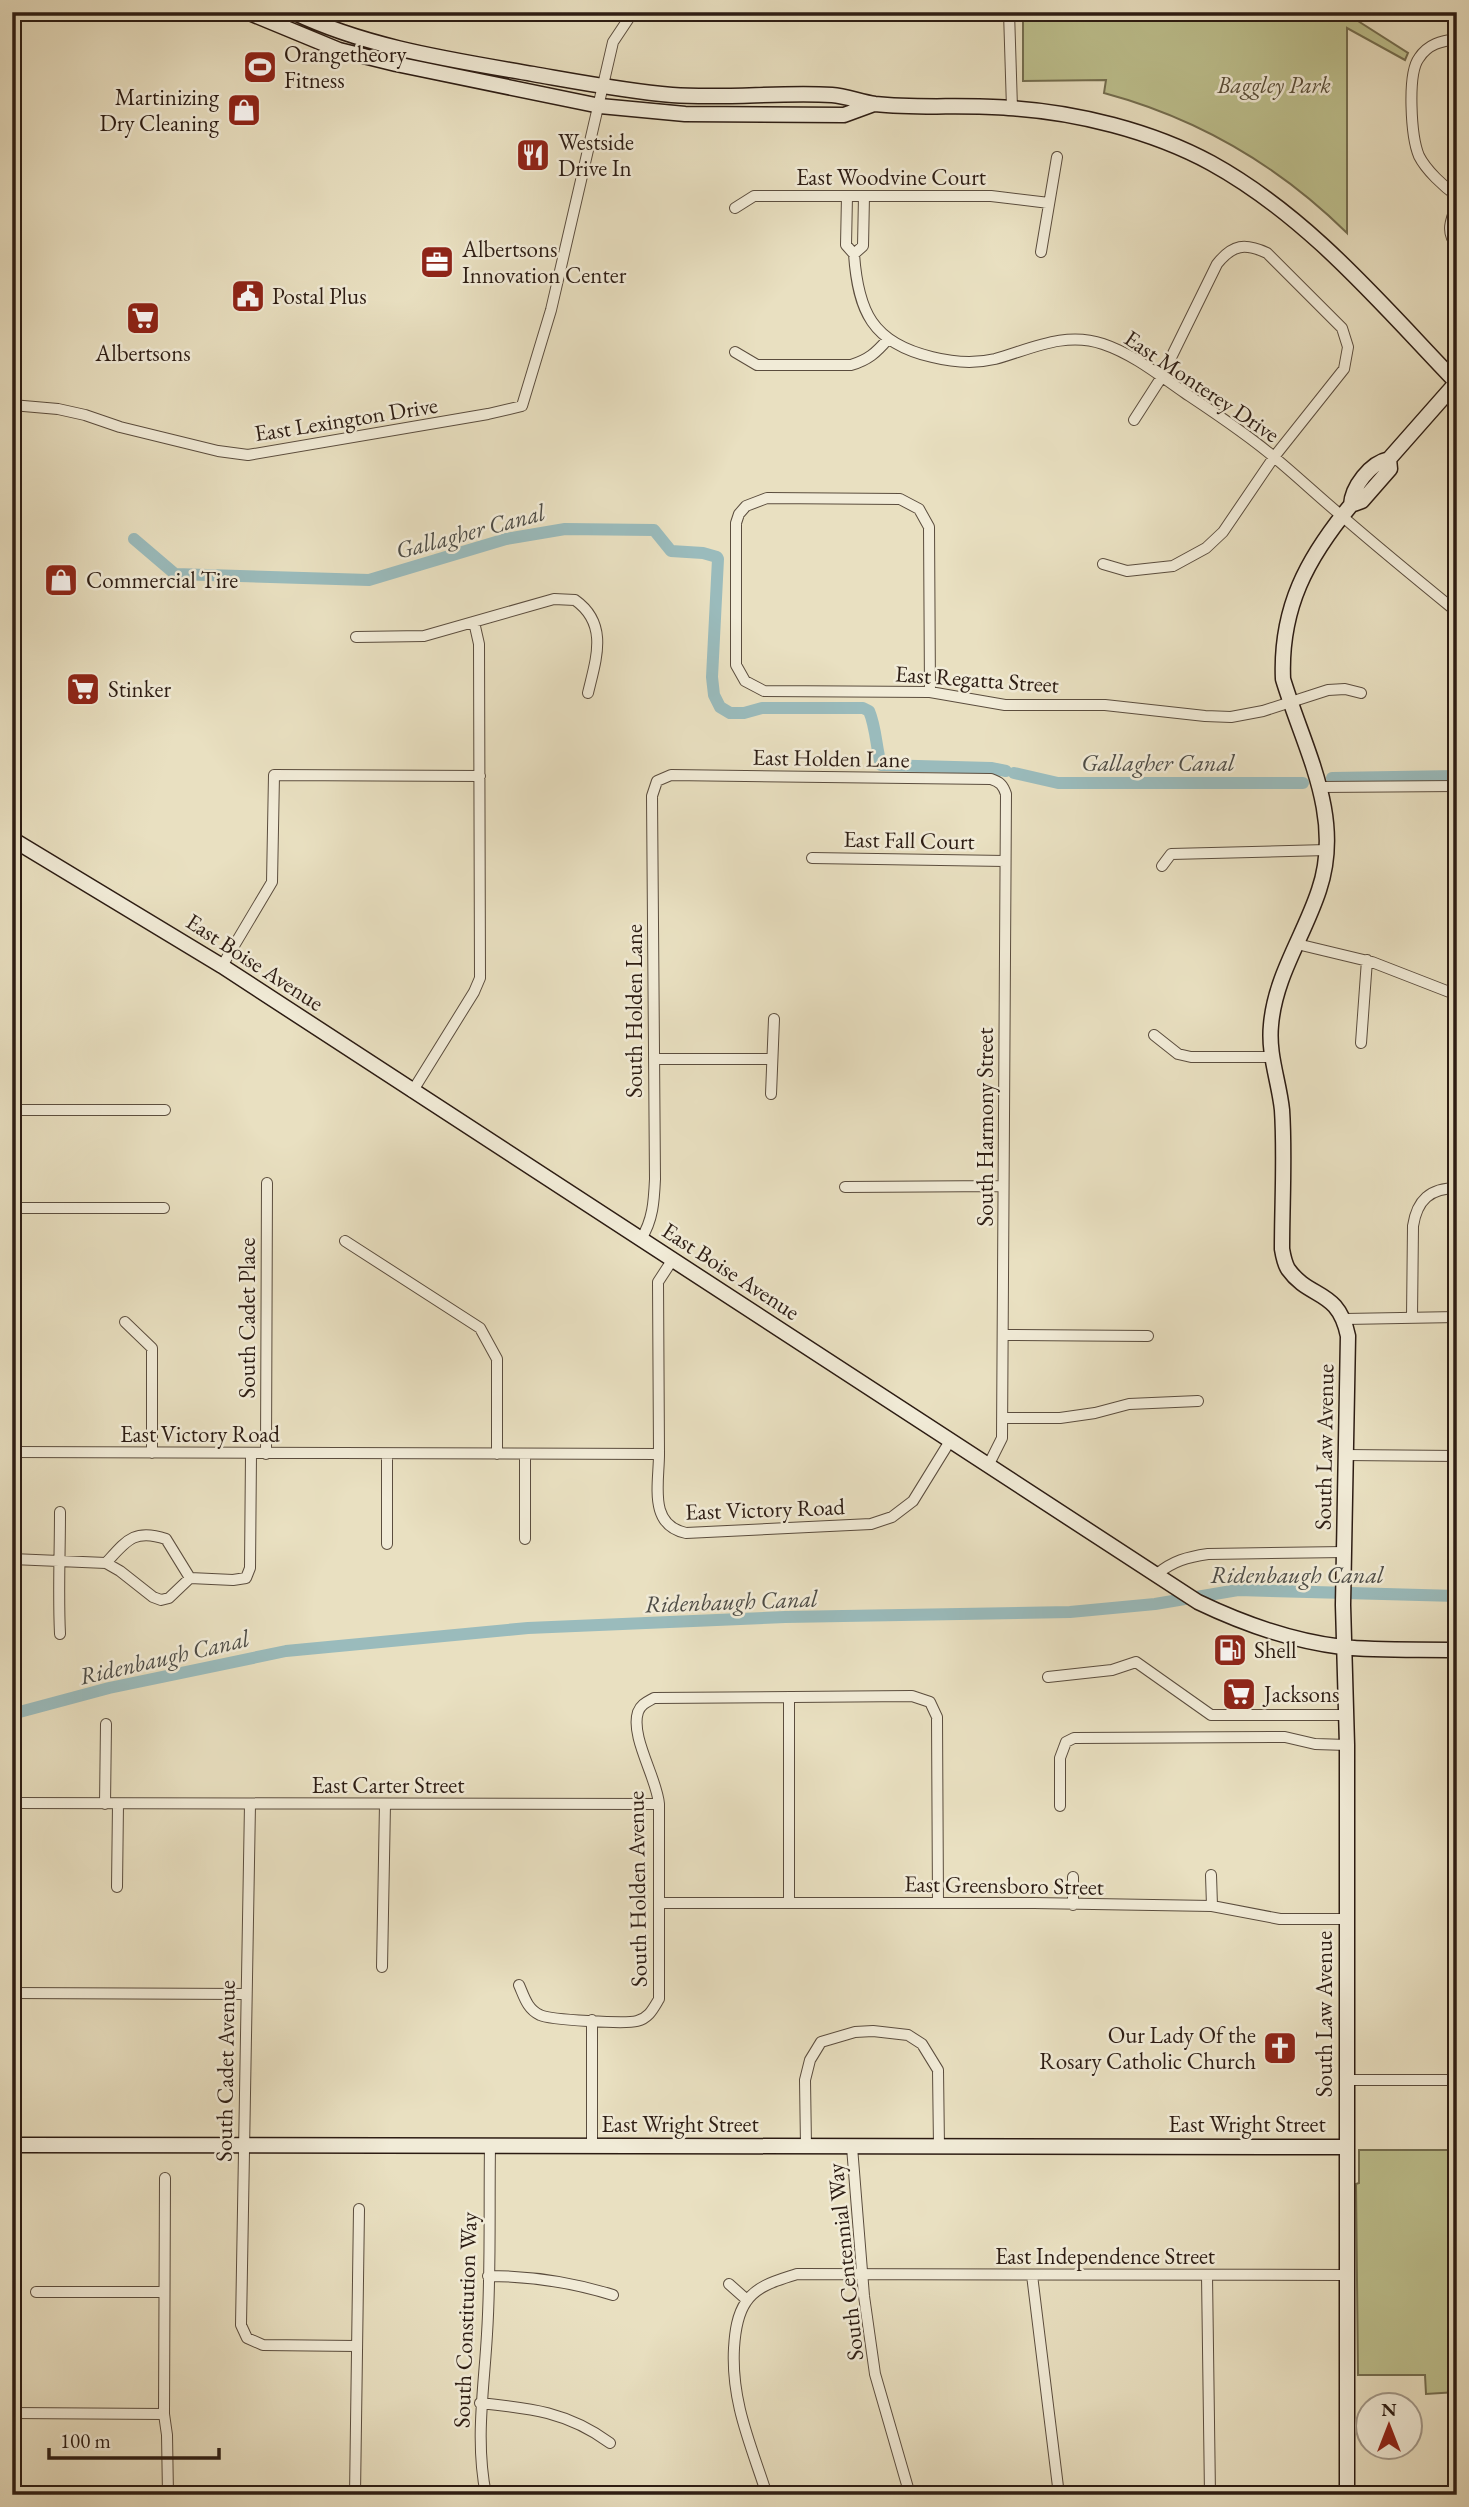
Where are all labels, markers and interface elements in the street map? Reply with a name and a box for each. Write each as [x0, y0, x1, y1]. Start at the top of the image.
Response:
place label: Orangetheory Fitness [284, 39, 407, 95]
sports icon: Orangetheory Fitness [241, 48, 279, 86]
park label: Baggley Park [1216, 70, 1331, 100]
place label: Martinizing Dry Cleaning [99, 82, 220, 138]
shop icon: Martinizing Dry Cleaning [225, 91, 263, 129]
place label: Westside Drive In [558, 127, 634, 183]
restaurant icon: Westside Drive In [514, 136, 552, 174]
street label: East Woodvine Court [796, 162, 987, 192]
place label: Albertsons Innovation Center [461, 234, 627, 290]
office icon: Albertsons Innovation Center [418, 243, 456, 281]
public building icon: Postal Plus [229, 277, 267, 315]
place label: Postal Plus [272, 281, 367, 311]
supermarket icon: Albertsons [124, 299, 162, 337]
street label: East Monterey Drive [1118, 323, 1286, 449]
place label: Albertsons [94, 338, 191, 368]
street label: East Lexington Drive [252, 390, 440, 448]
water label: Gallagher Canal [392, 496, 549, 566]
shop icon: Commercial Tire [42, 561, 80, 599]
place label: Commercial Tire [86, 565, 238, 595]
street label: East Regatta Street [894, 658, 1061, 700]
supermarket icon: Stinker [64, 670, 102, 708]
place label: Stinker [108, 674, 171, 704]
street label: East Holden Lane [752, 742, 910, 774]
water label: Gallagher Canal [1081, 747, 1236, 778]
street label: East Fall Court [843, 824, 976, 856]
street label: East Boise Avenue [180, 906, 330, 1018]
street label: South Holden Lane [619, 924, 649, 1098]
street label: South Harmony Street [970, 1027, 1000, 1227]
street label: East Boise Avenue [656, 1215, 806, 1327]
street label: South Cadet Place [232, 1237, 262, 1399]
street label: South Law Avenue [1308, 1364, 1340, 1530]
street label: East Victory Road [120, 1419, 280, 1449]
street label: East Victory Road [685, 1491, 846, 1527]
water label: Ridenbaugh Canal [1210, 1559, 1385, 1590]
water label: Ridenbaugh Canal [644, 1582, 819, 1620]
water label: Ridenbaugh Canal [76, 1622, 253, 1692]
fuel station icon: Shell [1211, 1631, 1249, 1669]
place label: Shell [1254, 1635, 1297, 1665]
supermarket icon: Jacksons [1220, 1675, 1258, 1713]
place label: Jacksons [1262, 1679, 1340, 1709]
street label: East Carter Street [311, 1770, 465, 1800]
street label: South Holden Avenue [620, 1791, 654, 1987]
street label: East Greensboro Street [904, 1868, 1105, 1902]
street label: South Law Avenue [1309, 1931, 1339, 2097]
street label: South Cadet Avenue [208, 1980, 242, 2162]
place label: Our Lady Of the Rosary Catholic Church [1039, 2020, 1256, 2076]
church icon: Our Lady Of the Rosary Catholic Church [1261, 2029, 1299, 2067]
street label: East Wright Street [601, 2109, 759, 2139]
street label: East Wright Street [1168, 2109, 1326, 2139]
street label: South Centennial Way [820, 2161, 870, 2362]
street label: South Constitution Way [446, 2211, 484, 2429]
street label: East Independence Street [995, 2241, 1216, 2271]
north arrow [1354, 2392, 1424, 2462]
text: N [1381, 2397, 1397, 2422]
scale bar [49, 2416, 219, 2460]
text: 100 m [60, 2427, 111, 2454]

